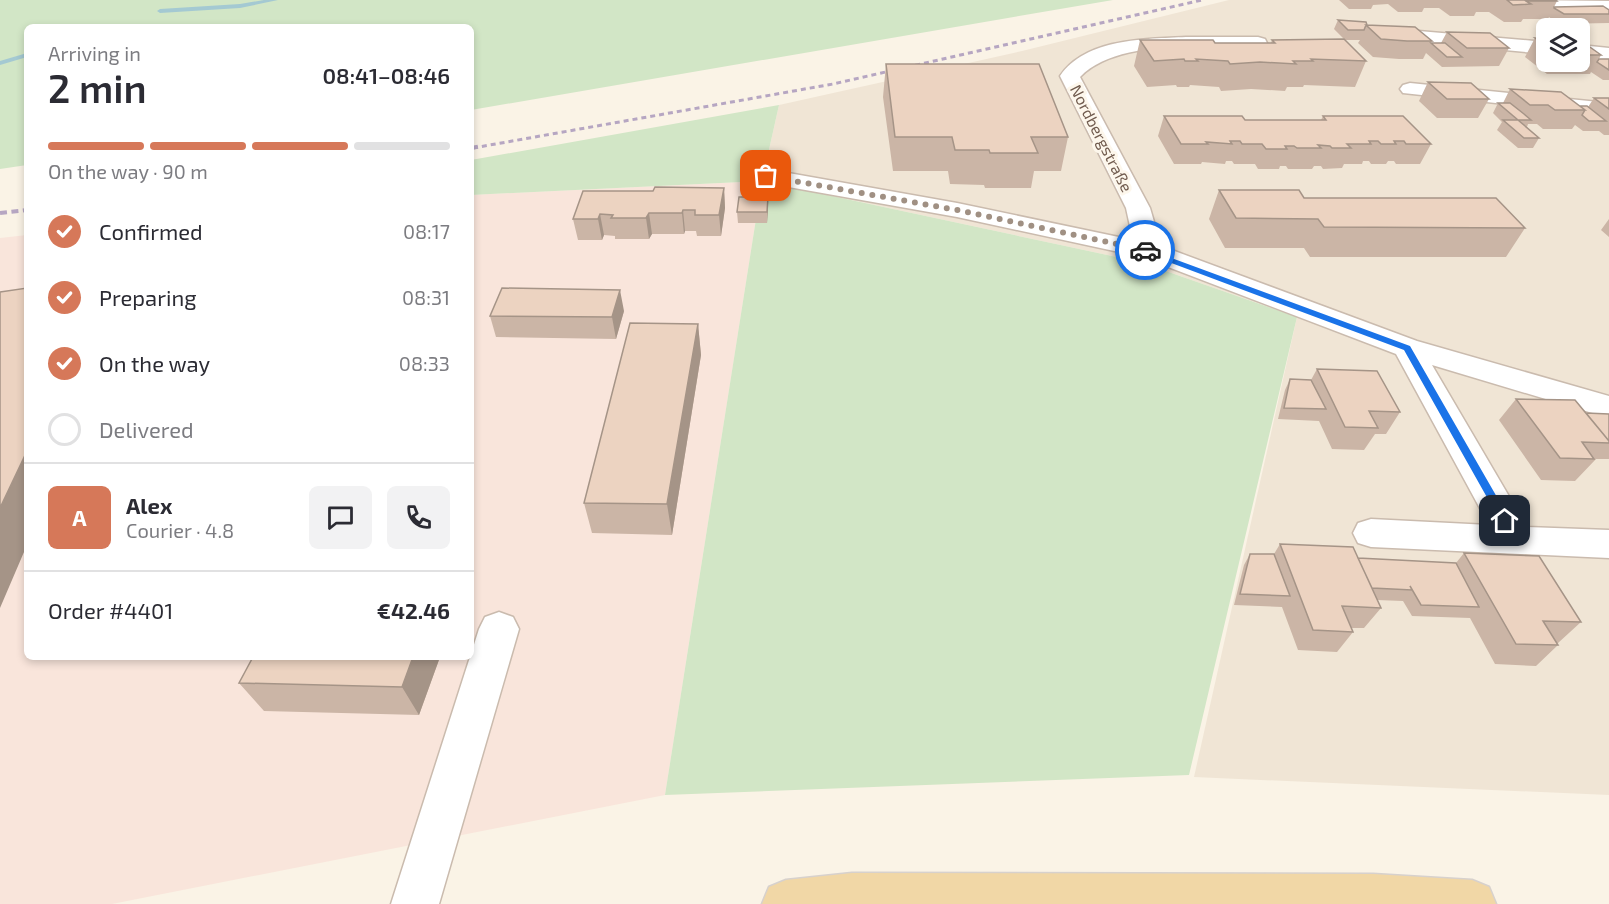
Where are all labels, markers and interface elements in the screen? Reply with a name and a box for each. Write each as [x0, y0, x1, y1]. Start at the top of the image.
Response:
map controls [1536, 18, 1590, 72]
button: layers [1536, 18, 1590, 72]
text: Arriving in [48, 41, 141, 65]
text: 08:41–08:46 [322, 62, 450, 88]
text: 2 min [48, 64, 147, 111]
street label: Nordbergstraße [1067, 81, 1137, 195]
pin [740, 150, 791, 201]
text: On the way · 90 m [48, 159, 208, 183]
icon: bag [749, 159, 782, 192]
icon: check [48, 215, 81, 248]
text: Confirmed [99, 218, 203, 244]
text: 08:17 [403, 219, 450, 243]
courier [1115, 220, 1175, 280]
icon: car [1129, 234, 1162, 267]
icon: check [48, 281, 81, 314]
text: Preparing [99, 284, 197, 310]
text: 08:31 [402, 285, 450, 309]
icon: check [48, 347, 81, 380]
text: On the way [99, 350, 210, 376]
text: 08:33 [399, 351, 450, 375]
text: Delivered [99, 416, 194, 442]
button: chat [309, 486, 372, 549]
button: phone [387, 486, 450, 549]
text: Alex [126, 492, 172, 518]
pin [1479, 495, 1530, 546]
text: A [72, 504, 87, 530]
icon: home [1488, 504, 1521, 537]
text: Courier · 4.8 [126, 518, 234, 542]
text: Order #4401 [48, 597, 173, 623]
text: €42.46 [377, 597, 450, 623]

